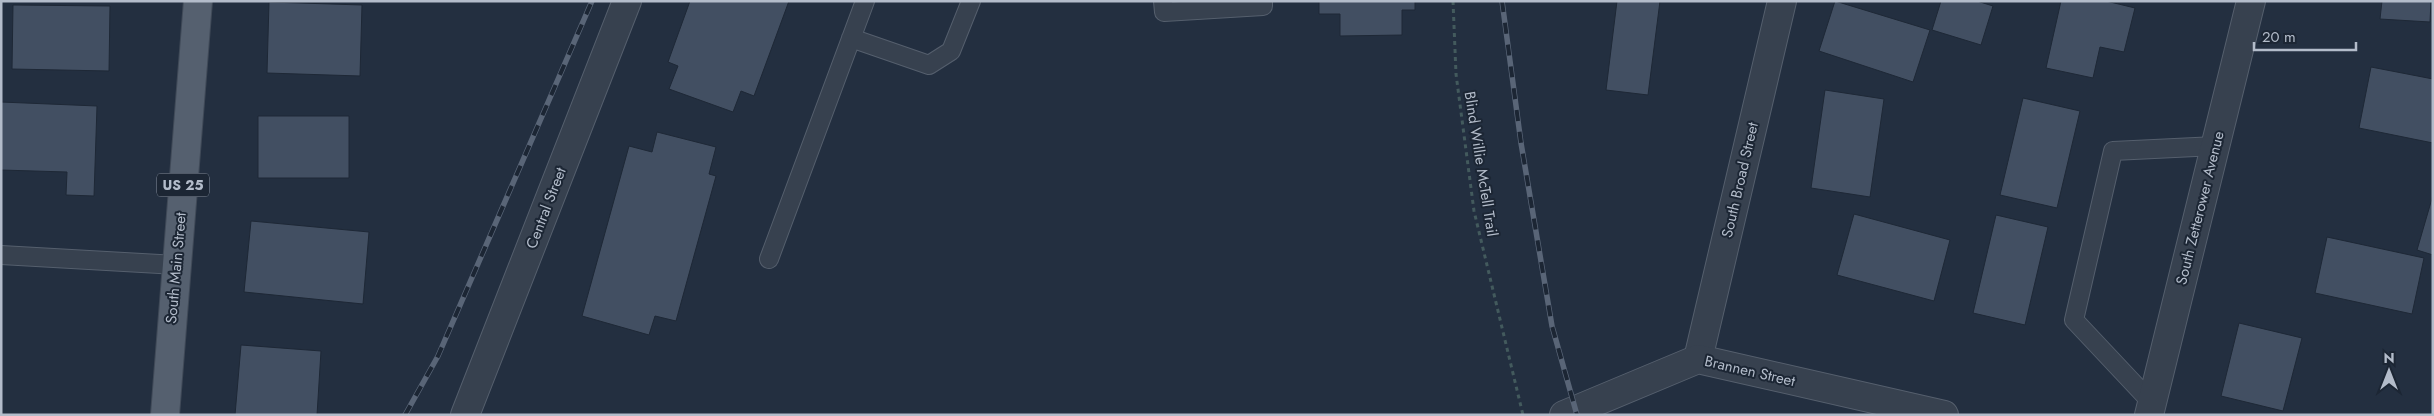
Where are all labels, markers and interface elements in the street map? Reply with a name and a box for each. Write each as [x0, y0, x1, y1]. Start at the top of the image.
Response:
scale bar [2254, 20, 2356, 52]
text: 20 m [2262, 26, 2296, 48]
street label: Blind Willie McTell Trail [1459, 90, 1503, 238]
street label: South Broad Street [1716, 120, 1764, 240]
street label: South Zetterower Avenue [2170, 129, 2230, 287]
street label: Central Street [520, 164, 572, 252]
road number: US 25 [157, 174, 209, 196]
street label: South Main Street [160, 211, 192, 325]
north arrow [2364, 346, 2414, 396]
text: N [2383, 348, 2395, 368]
street label: Brannen Street [1703, 350, 1798, 392]

